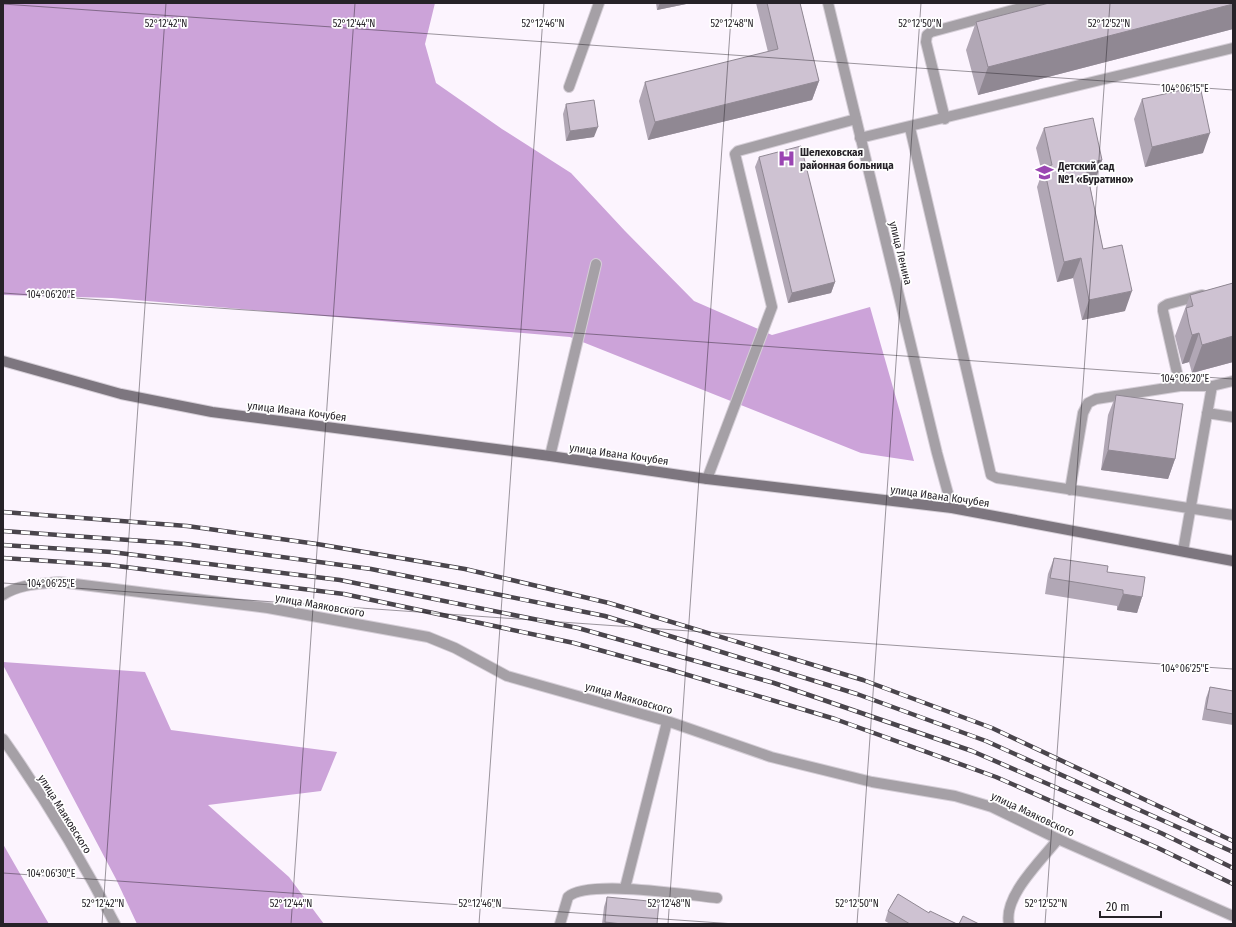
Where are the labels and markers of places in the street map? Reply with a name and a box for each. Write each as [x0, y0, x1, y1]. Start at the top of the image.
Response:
place label: Шелеховская районная больница [800, 146, 894, 172]
hospital icon: Шелеховская районная больница [777, 148, 797, 168]
place label: Детский сад №1 «Буратино» [1057, 160, 1134, 186]
school or university icon: Детский сад №1 «Буратино» [1035, 162, 1055, 182]

